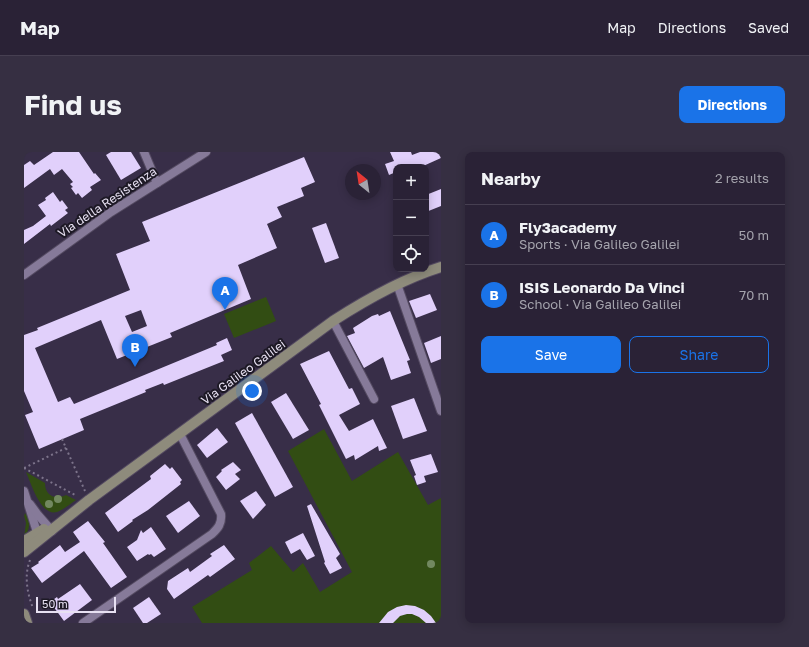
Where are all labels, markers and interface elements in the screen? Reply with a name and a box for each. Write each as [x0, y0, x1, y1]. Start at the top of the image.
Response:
text: Map [20, 16, 60, 39]
text: Map [607, 19, 636, 36]
text: Directions [658, 19, 726, 36]
text: Saved [748, 19, 789, 36]
button: Directions [679, 86, 785, 123]
text: Find us [24, 88, 122, 121]
street label: Via della Resistenza [55, 163, 159, 241]
north arrow [345, 164, 381, 200]
map controls [393, 164, 429, 272]
button: + [393, 164, 429, 200]
text: Nearby [481, 168, 541, 189]
text: 2 results [715, 170, 769, 186]
button: − [393, 200, 429, 236]
text: Fly3academy [519, 218, 617, 236]
text: A [489, 227, 499, 243]
text: 50 m [739, 227, 769, 243]
button: locate [393, 236, 429, 272]
text: Sports · Via Galileo Galilei [519, 236, 680, 252]
pin: A [212, 277, 238, 310]
text: ISIS Leonardo Da Vinci [519, 278, 685, 296]
text: B [489, 287, 499, 303]
text: 70 m [739, 287, 769, 303]
text: School · Via Galileo Galilei [519, 296, 681, 312]
pin: B [122, 334, 148, 367]
street label: Via Galileo Galilei [198, 336, 288, 408]
button: Save [481, 336, 621, 373]
button: Share [629, 336, 769, 373]
your location [242, 381, 262, 401]
scale bar [36, 595, 116, 614]
text: 50 m [42, 597, 68, 610]

